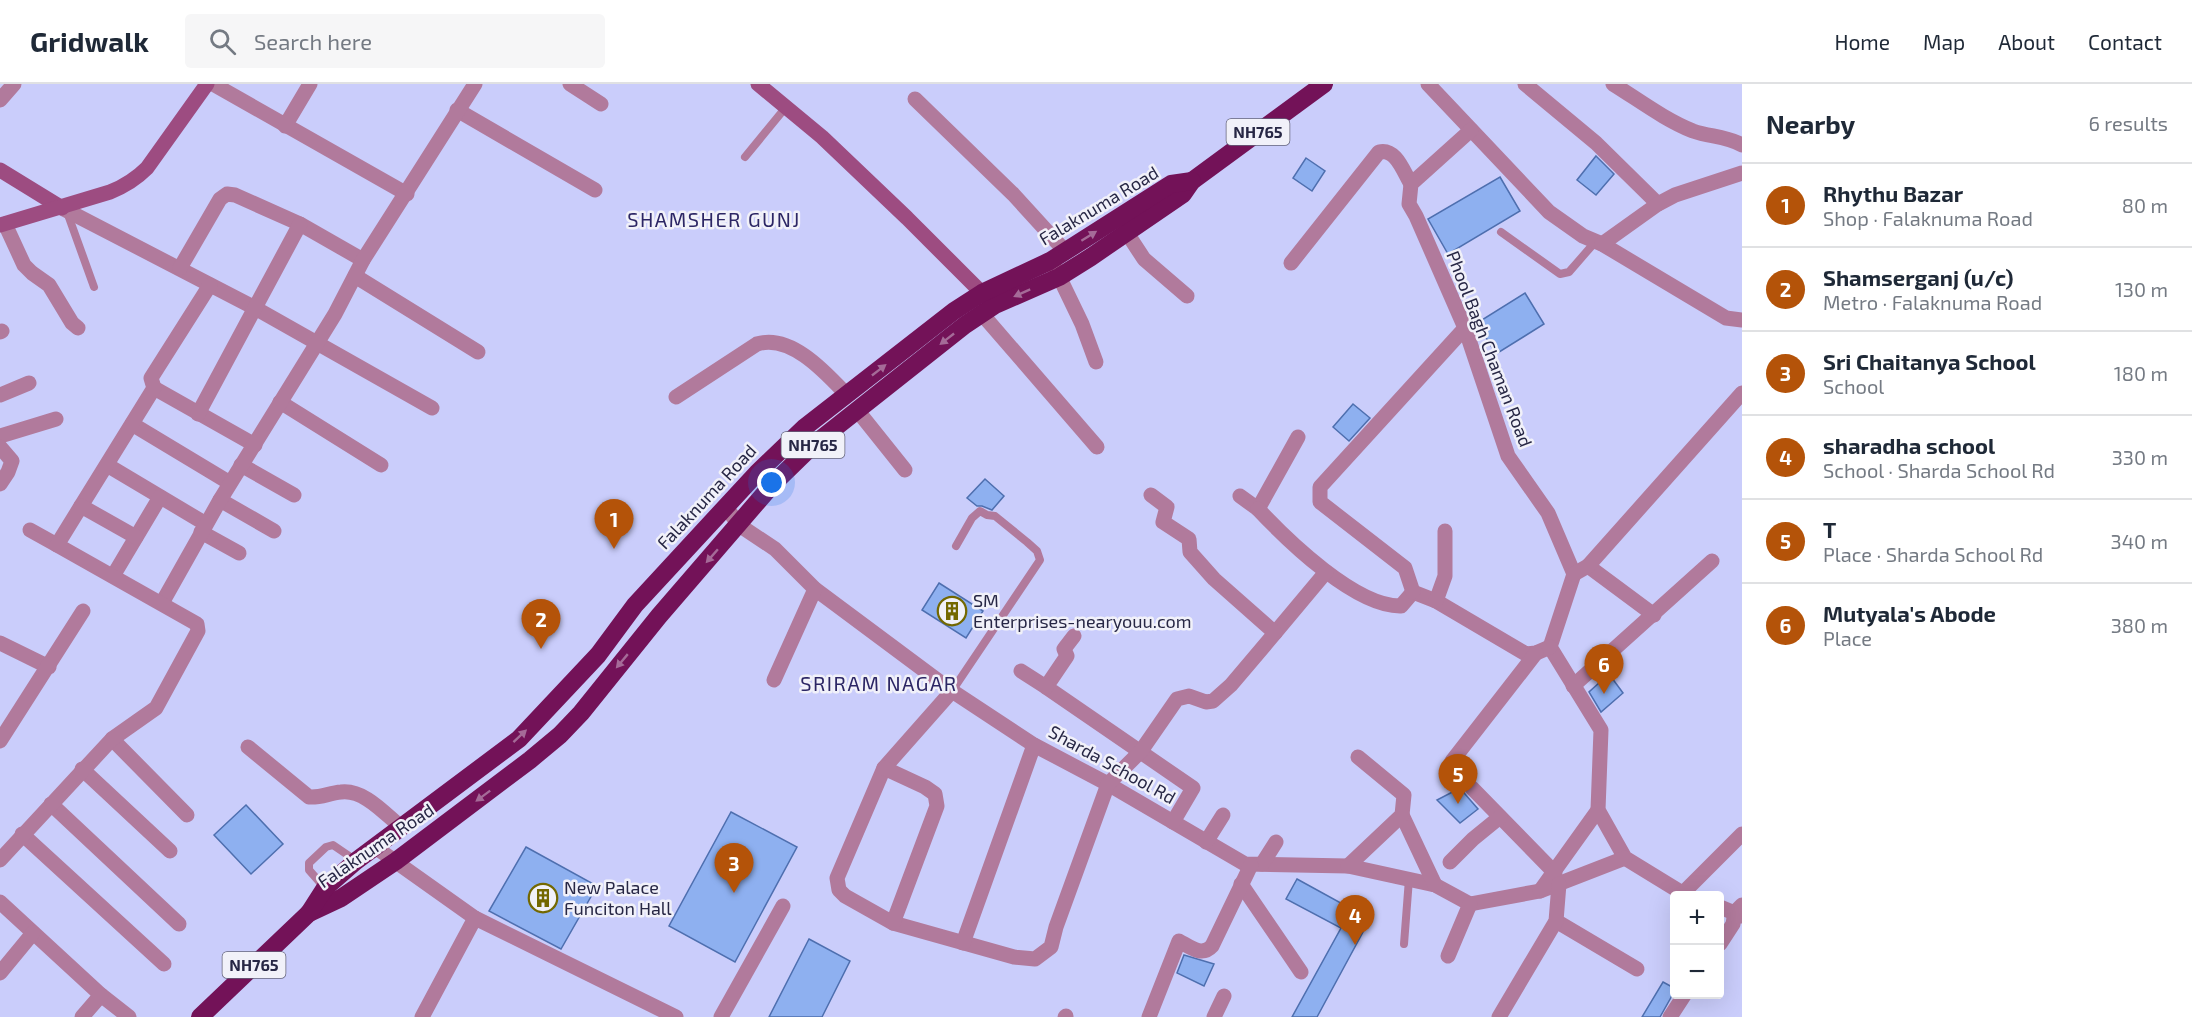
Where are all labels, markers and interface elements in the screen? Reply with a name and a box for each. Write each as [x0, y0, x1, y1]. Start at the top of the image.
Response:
search box [185, 14, 605, 68]
text: Gridwalk [30, 24, 149, 58]
icon: search [206, 25, 239, 58]
text: Search here [254, 28, 372, 54]
text: Home [1834, 29, 1890, 54]
text: Map [1923, 29, 1965, 54]
text: About [1998, 29, 2055, 54]
text: Contact [2088, 29, 2162, 54]
text: Nearby [1766, 108, 1855, 139]
text: 6 results [2088, 111, 2168, 135]
road number: NH765 [1226, 119, 1290, 145]
street label: Falaknuma Road [1035, 161, 1162, 249]
text: Rhythu Bazar [1823, 180, 1963, 206]
text: 1 [1781, 193, 1790, 217]
text: 80 m [2122, 193, 2168, 217]
text: Shop · Falaknuma Road [1823, 206, 2033, 230]
district label: SHAMSHER GUNJ [627, 207, 801, 231]
one-way arrow [1081, 231, 1097, 242]
street label: Phool Bagh Chaman Road [1442, 248, 1538, 450]
text: Shamserganj (u/c) [1823, 264, 2013, 290]
text: 2 [1780, 277, 1791, 301]
text: 130 m [2115, 277, 2168, 301]
one-way arrow [1012, 288, 1030, 298]
text: Metro · Falaknuma Road [1823, 290, 2042, 314]
one-way arrow [939, 333, 955, 346]
text: Sri Chaitanya School [1823, 348, 2036, 374]
text: 3 [1780, 361, 1791, 385]
text: 180 m [2114, 361, 2168, 385]
one-way arrow [871, 364, 887, 377]
text: School [1823, 374, 1884, 398]
road number: NH765 [782, 432, 844, 458]
text: sharadha school [1823, 432, 1995, 458]
street label: Falaknuma Road [652, 439, 760, 553]
text: 4 [1779, 445, 1792, 469]
text: 330 m [2112, 445, 2168, 469]
text: School · Sharda School Rd [1823, 458, 2055, 482]
your location [757, 468, 786, 497]
pin: 1 [594, 500, 634, 549]
text: T [1823, 516, 1836, 542]
text: 5 [1780, 529, 1791, 553]
text: 340 m [2111, 529, 2168, 553]
text: Place · Sharda School Rd [1823, 542, 2043, 566]
one-way arrow [706, 548, 719, 563]
place label: SM Enterprises-nearyouu.com [973, 589, 1192, 632]
building icon: SM Enterprises-nearyouu.com [936, 595, 968, 627]
pin: 2 [522, 600, 560, 649]
text: Mutyala's Abode [1823, 600, 1996, 626]
text: 6 [1780, 613, 1791, 637]
text: 380 m [2111, 613, 2168, 637]
text: Place [1823, 626, 1872, 650]
pin: 6 [1584, 644, 1624, 694]
one-way arrow [616, 653, 629, 668]
district label: SRIRAM NAGAR [800, 671, 958, 695]
street label: Sharda School Rd [1045, 720, 1180, 808]
one-way arrow [513, 730, 527, 744]
pin: 5 [1438, 754, 1478, 804]
one-way arrow [475, 790, 491, 802]
street label: Falaknuma Road [313, 798, 438, 892]
pin: 3 [714, 844, 754, 893]
place label: New Palace Funciton Hall [564, 876, 672, 919]
building icon: New Palace Funciton Hall [527, 882, 559, 914]
map controls [1670, 891, 1724, 999]
button: + [1670, 891, 1724, 945]
pin: 4 [1336, 896, 1374, 945]
button: − [1670, 945, 1724, 999]
road number: NH765 [222, 952, 286, 978]

